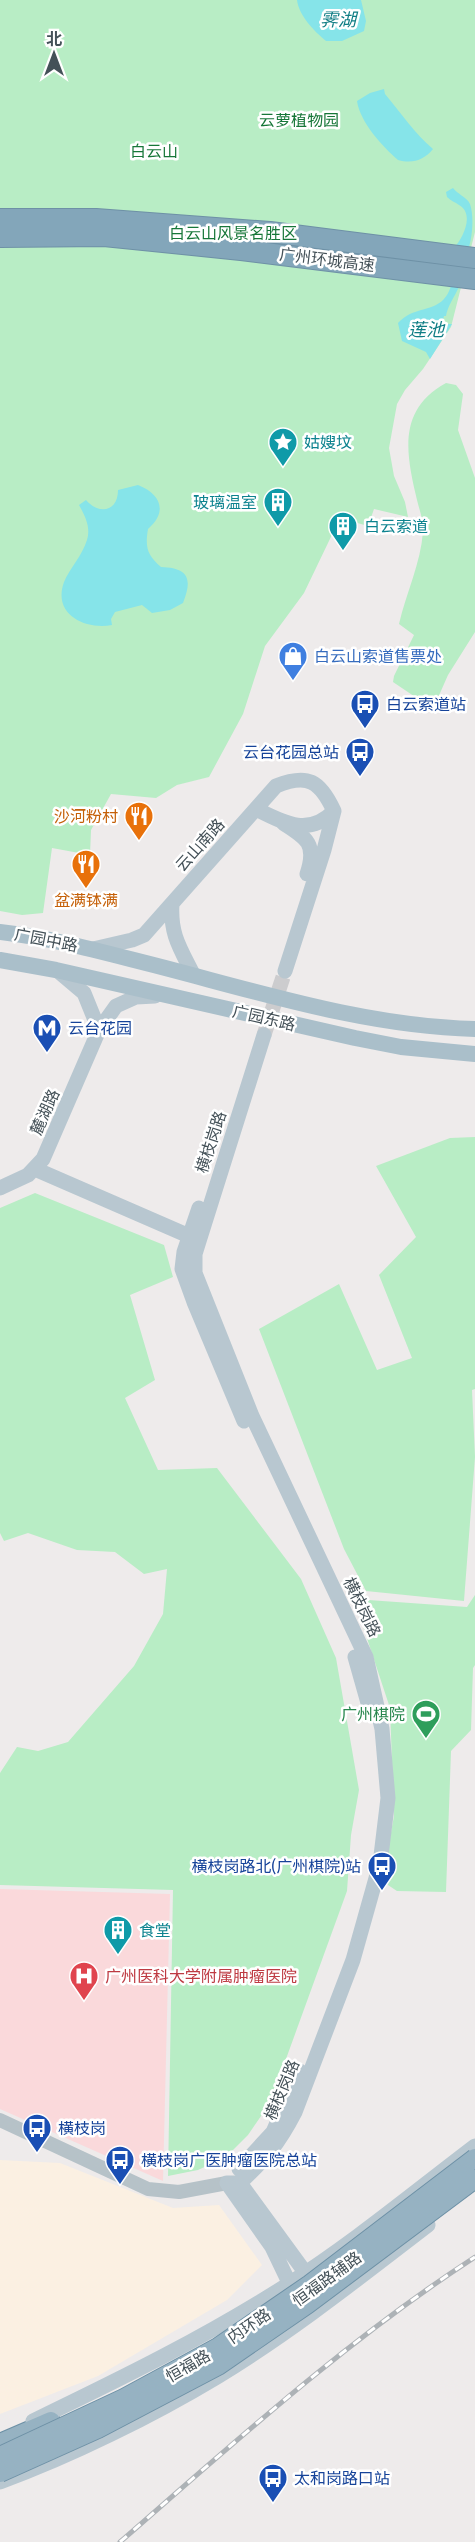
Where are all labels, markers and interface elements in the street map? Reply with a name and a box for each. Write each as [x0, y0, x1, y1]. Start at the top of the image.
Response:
water label: 霁湖 [320, 9, 359, 31]
north arrow [24, 24, 84, 84]
text: 北 [46, 30, 62, 49]
park label: 云萝植物园 [259, 111, 339, 130]
park label: 白云山 [130, 142, 178, 161]
park label: 白云山风景名胜区 [169, 224, 297, 243]
street label: 广州环城高速 [278, 245, 376, 275]
water label: 莲池 [408, 319, 446, 341]
place icon: 姑嫂坟 [267, 426, 299, 468]
place label: 姑嫂坟 [304, 433, 352, 452]
building icon: 玻璃温室 [262, 486, 294, 528]
place label: 玻璃温室 [193, 493, 257, 512]
building icon: 白云索道 [327, 510, 359, 552]
place label: 白云索道 [364, 517, 428, 536]
shop icon: 白云山索道售票处 [277, 640, 309, 682]
place label: 白云山索道售票处 [314, 647, 442, 666]
bus stop icon: 白云索道站 [349, 688, 381, 730]
place label: 白云索道站 [386, 695, 466, 714]
bus stop icon: 云台花园总站 [344, 736, 376, 778]
place label: 云台花园总站 [243, 743, 339, 762]
restaurant icon: 沙河粉村 [123, 800, 155, 842]
place label: 沙河粉村 [54, 807, 118, 826]
street label: 云山南路 [172, 815, 228, 875]
restaurant icon: 盆满钵满 [70, 848, 102, 890]
place label: 盆满钵满 [54, 891, 118, 910]
street label: 广园中路 [13, 925, 79, 955]
street label: 广园东路 [231, 1002, 297, 1034]
metro station icon: 云台花园 [31, 1012, 63, 1054]
place label: 云台花园 [68, 1019, 132, 1038]
street label: 麓湖路 [27, 1086, 63, 1138]
street label: 横枝岗路 [192, 1109, 230, 1175]
street label: 横枝岗路 [339, 1574, 385, 1640]
sports icon: 广州棋院 [410, 1698, 442, 1740]
place label: 广州棋院 [341, 1705, 405, 1724]
bus stop icon: 横枝岗路北(广州棋院)站 [366, 1850, 398, 1892]
place label: 横枝岗路北(广州棋院)站 [192, 1857, 361, 1876]
building icon: 食堂 [102, 1914, 134, 1956]
place label: 食堂 [139, 1921, 171, 1940]
hospital icon: 广州医科大学附属肿瘤医院 [68, 1960, 100, 2002]
place label: 广州医科大学附属肿瘤医院 [105, 1967, 297, 1986]
street label: 横枝岗路 [261, 2057, 303, 2123]
bus stop icon: 横枝岗 [21, 2112, 53, 2154]
place label: 横枝岗 [58, 2119, 106, 2138]
bus stop icon: 横枝岗广医肿瘤医院总站 [104, 2144, 136, 2186]
place label: 横枝岗广医肿瘤医院总站 [141, 2151, 317, 2170]
street label: 恒福路辅路 [289, 2248, 365, 2310]
street label: 内环路 [224, 2305, 274, 2347]
street label: 恒福路 [162, 2346, 214, 2386]
bus stop icon: 太和岗路口站 [257, 2462, 289, 2504]
place label: 太和岗路口站 [294, 2469, 390, 2488]

